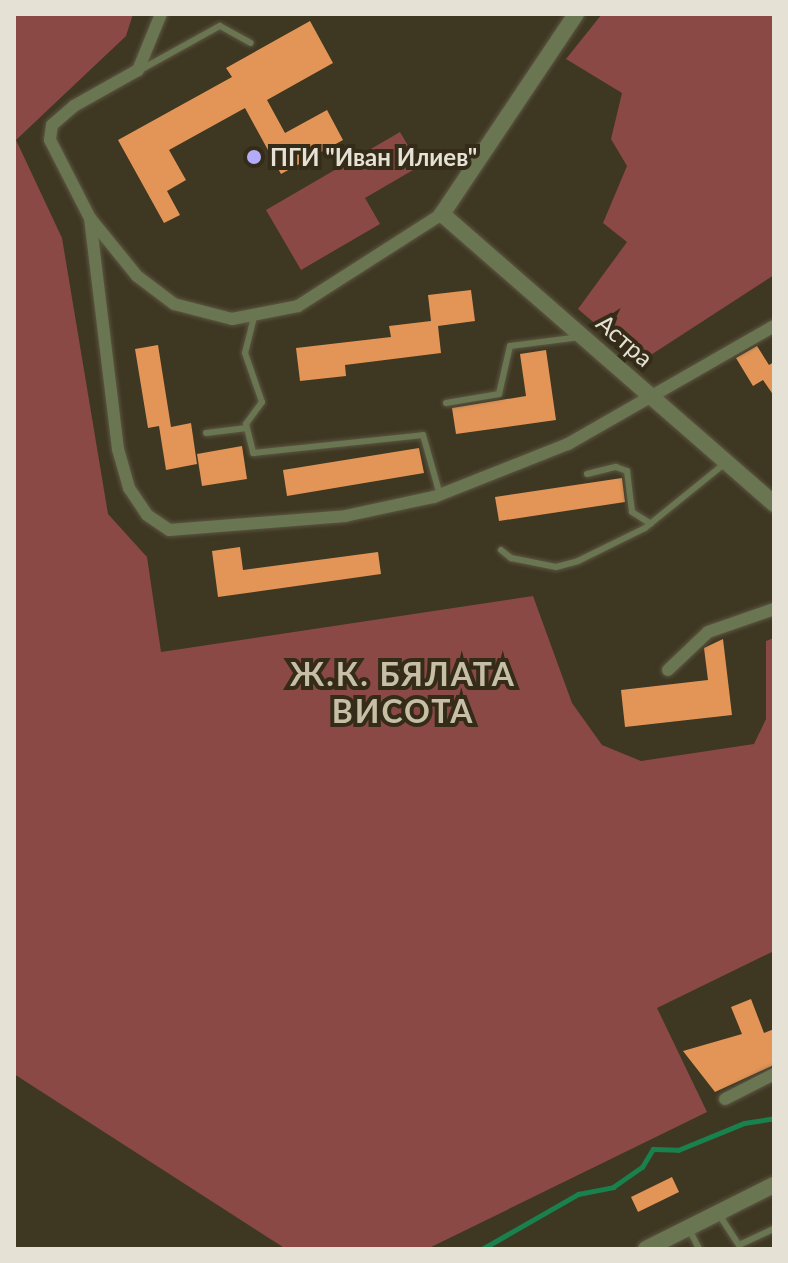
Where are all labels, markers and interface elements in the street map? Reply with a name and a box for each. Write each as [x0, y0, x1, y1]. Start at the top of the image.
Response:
place label: ПГИ "Иван Илиев" [270, 143, 477, 171]
marker: ПГИ "Иван Илиев" [245, 148, 263, 166]
street label: Астра [591, 308, 659, 372]
district label: Ж.К. БЯЛАТА ВИСОТА [290, 656, 516, 731]

